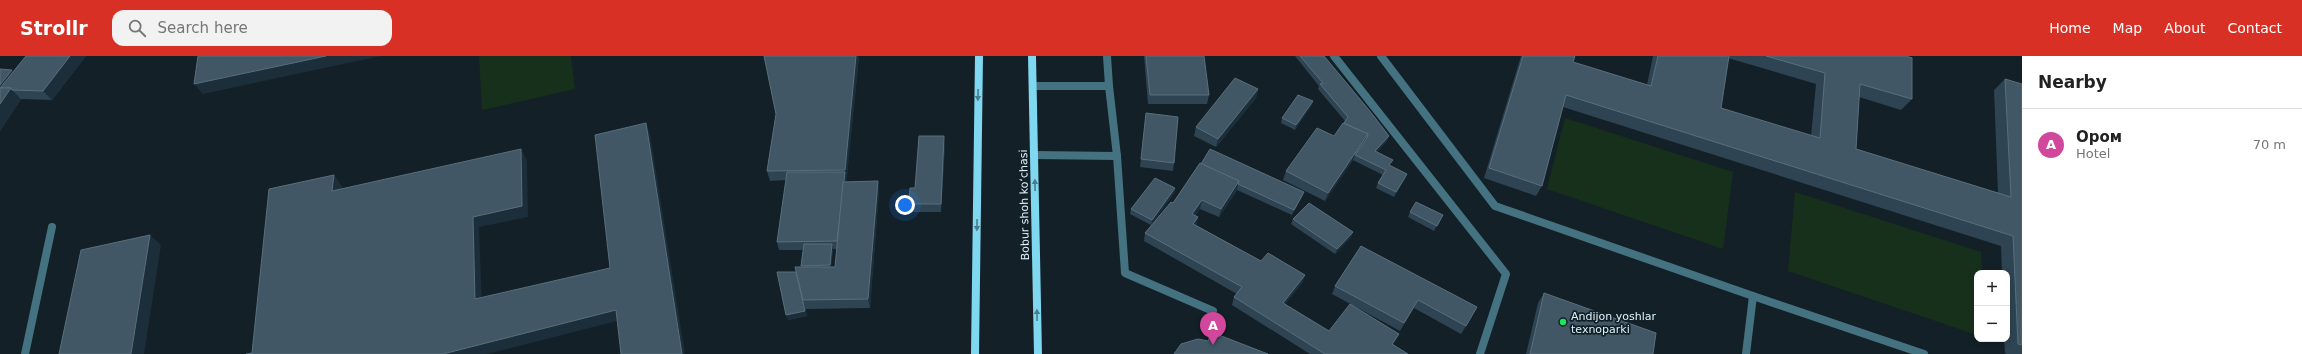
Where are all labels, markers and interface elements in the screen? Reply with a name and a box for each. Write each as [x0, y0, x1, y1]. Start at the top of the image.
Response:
search box [112, 10, 392, 46]
text: Strollr [20, 17, 88, 39]
icon: search [126, 17, 148, 39]
text: Search here [158, 19, 248, 37]
text: Home [2049, 20, 2091, 36]
text: Map [2113, 20, 2142, 36]
text: About [2164, 20, 2206, 36]
text: Contact [2228, 20, 2282, 36]
text: Nearby [2038, 72, 2107, 92]
one-way arrow [975, 89, 981, 102]
text: Ором [2076, 128, 2122, 146]
text: A [2046, 137, 2056, 152]
text: 70 m [2253, 137, 2286, 152]
text: Hotel [2076, 146, 2110, 161]
street label: Bobur shoh koʻchasi [1017, 149, 1032, 261]
one-way arrow [1032, 178, 1038, 191]
your location [895, 195, 915, 215]
one-way arrow [974, 219, 980, 232]
map controls [1974, 270, 2010, 342]
button: + [1974, 270, 2010, 306]
button: − [1974, 306, 2010, 342]
one-way arrow [1034, 308, 1040, 321]
place label: Andijon yoshlar texnoparki [1571, 310, 1657, 336]
pin: A [1200, 312, 1226, 345]
marker: Andijon yoshlar texnoparki [1558, 317, 1568, 327]

